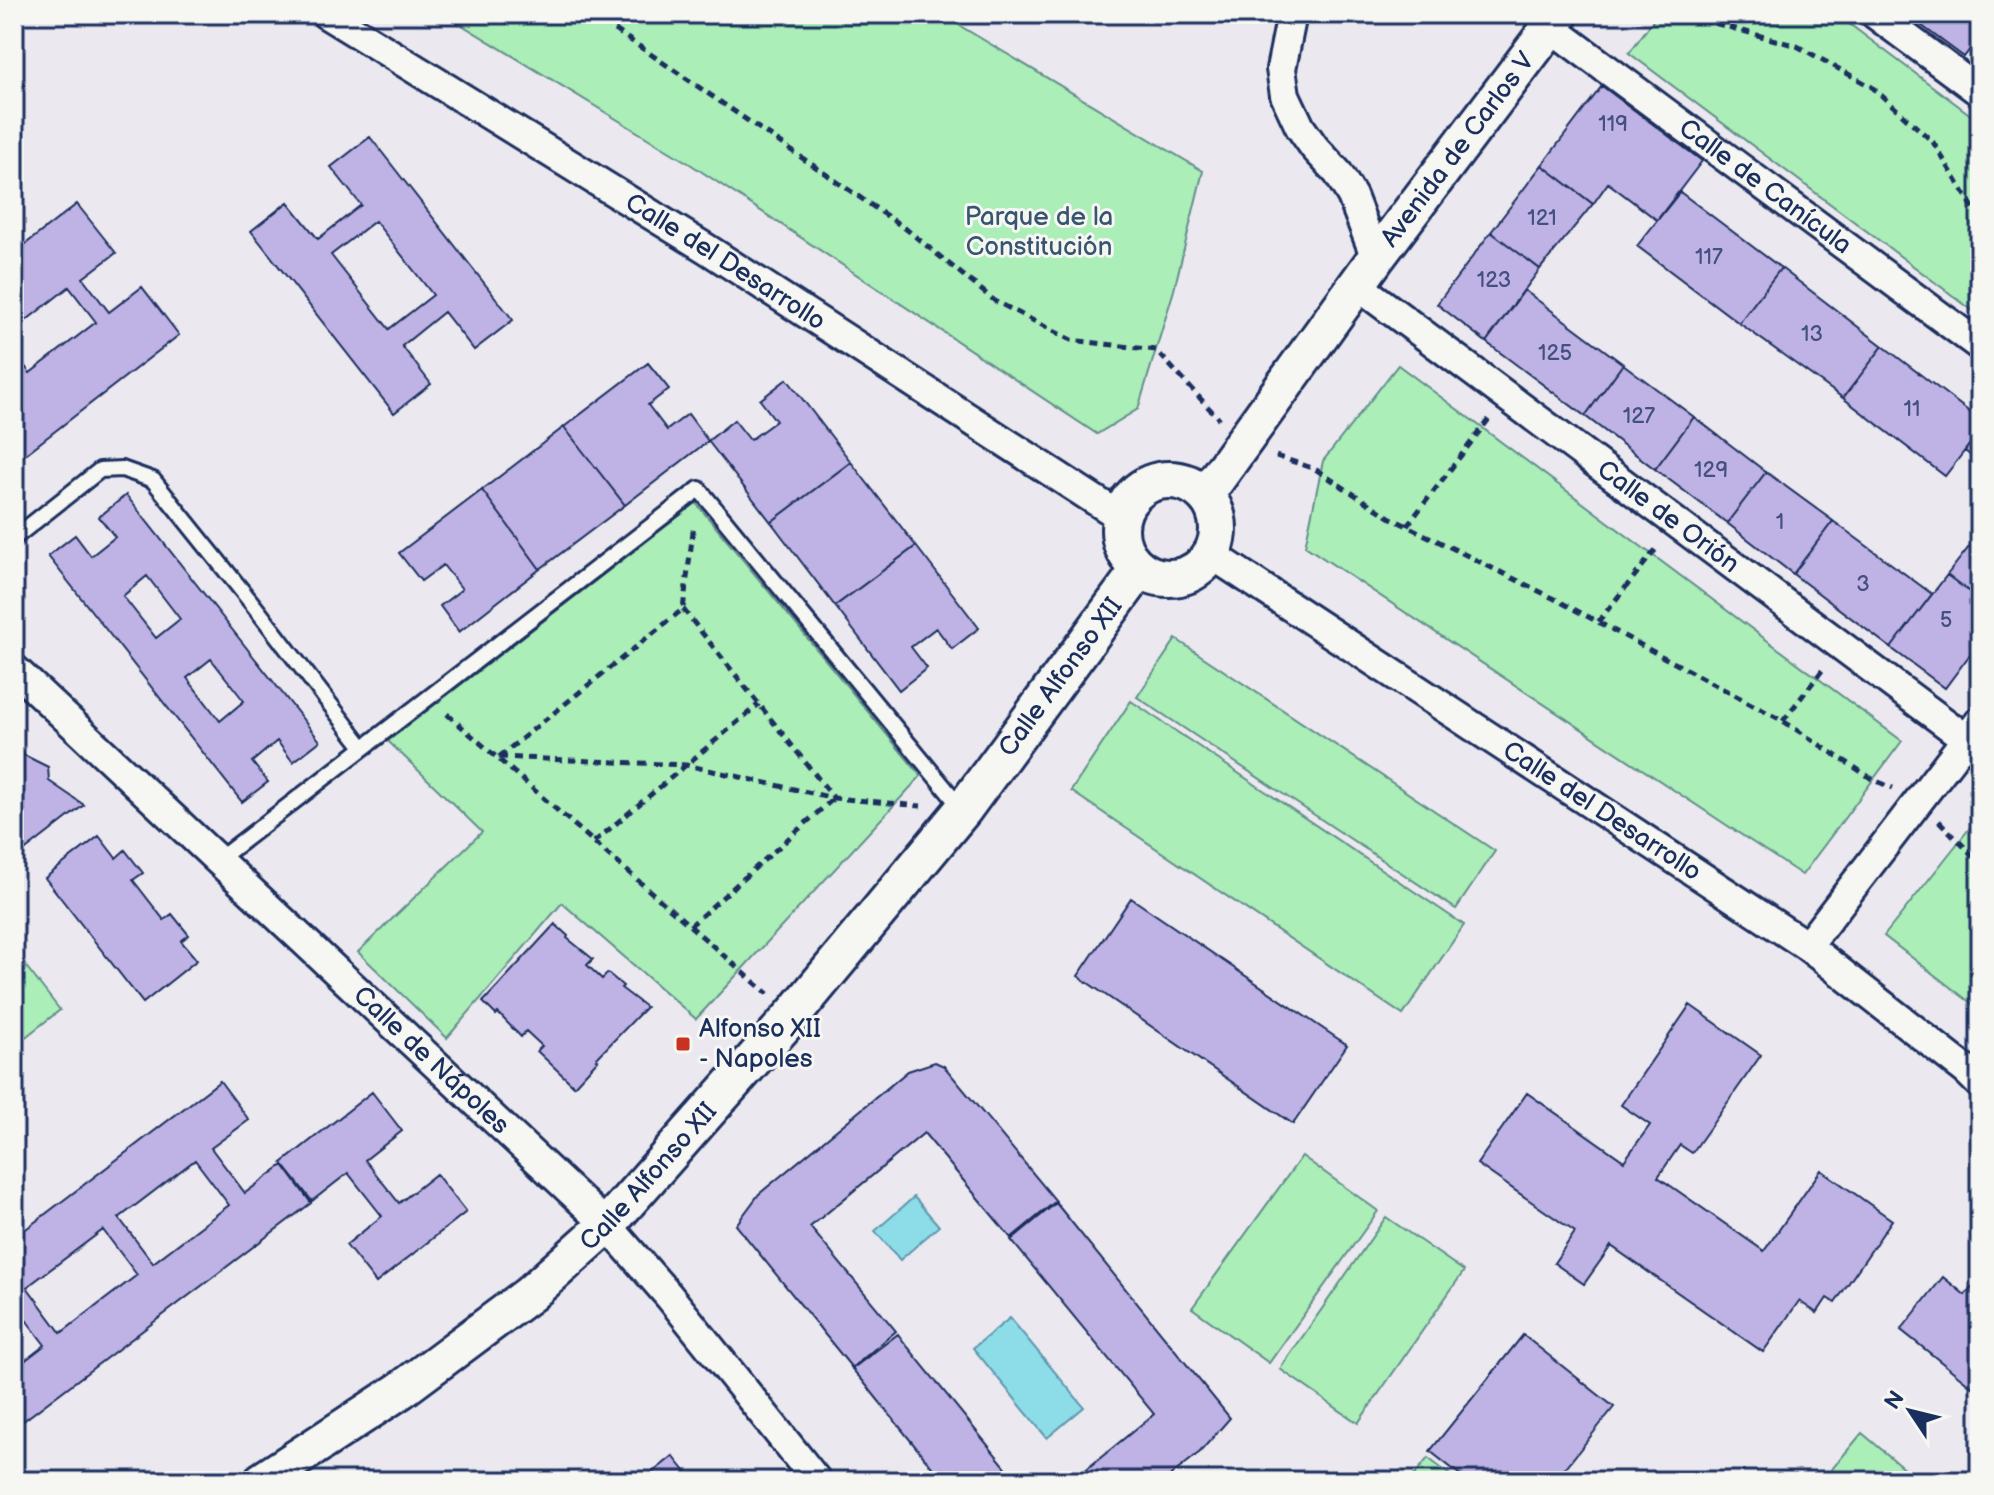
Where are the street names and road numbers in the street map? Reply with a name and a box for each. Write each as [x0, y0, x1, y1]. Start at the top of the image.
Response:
street label: Avenida de Carlos V [1374, 46, 1541, 253]
street label: Calle de Canícula [1673, 113, 1858, 261]
street label: Calle del Desarrollo [620, 187, 831, 337]
street label: Calle de Orión [1591, 454, 1745, 580]
street label: Calle Alfonso XII [992, 592, 1129, 763]
street label: Calle del Desarrollo [1497, 735, 1707, 888]
street label: Calle de Nápoles [347, 980, 516, 1141]
street label: Calle Alfonso XII [574, 1096, 724, 1257]

